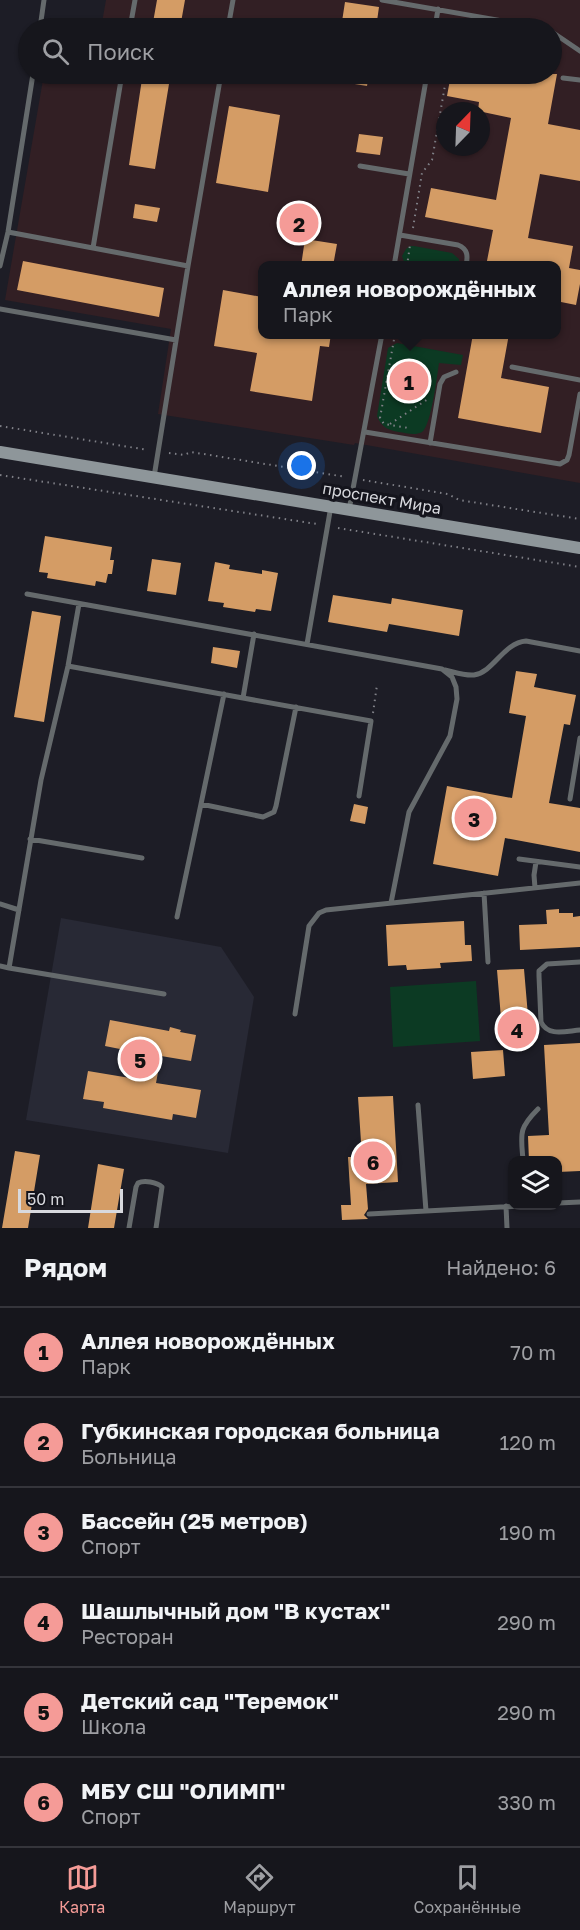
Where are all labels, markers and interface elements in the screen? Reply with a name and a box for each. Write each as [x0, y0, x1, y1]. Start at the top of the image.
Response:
search box [18, 18, 562, 84]
icon: search [39, 35, 72, 68]
text: Поиск [87, 38, 155, 65]
north arrow [436, 102, 490, 156]
pin: 2 [280, 200, 318, 246]
popup [258, 261, 561, 339]
text: Аллея новорождённых [283, 275, 536, 302]
text: Парк [283, 302, 333, 326]
pin: 1 [390, 358, 428, 404]
your location [287, 451, 316, 480]
street label: проспект Мира [321, 478, 443, 518]
pin: 3 [454, 796, 494, 840]
pin: 4 [498, 1006, 536, 1052]
pin: 5 [120, 1036, 160, 1082]
pin: 6 [354, 1138, 392, 1184]
map controls [508, 1156, 562, 1210]
button: layers [508, 1156, 562, 1210]
scale bar [18, 1186, 123, 1214]
text: 50 m [27, 1189, 64, 1209]
text: Рядом [24, 1252, 107, 1283]
text: Найдено: 6 [446, 1255, 556, 1279]
text: Аллея новорождённых [81, 1327, 335, 1354]
text: 1 [38, 1340, 49, 1364]
text: 70 m [510, 1340, 556, 1364]
text: Парк [81, 1354, 131, 1378]
text: Губкинская городская больница [81, 1417, 440, 1444]
text: 2 [37, 1430, 50, 1454]
text: 120 m [500, 1430, 556, 1454]
text: Больница [81, 1444, 177, 1468]
text: Бассейн (25 метров) [81, 1507, 308, 1534]
text: 3 [37, 1520, 50, 1544]
text: 190 m [499, 1520, 556, 1544]
text: Спорт [81, 1534, 141, 1558]
text: Шашлычный дом "В кустах" [81, 1597, 390, 1624]
text: 4 [37, 1610, 50, 1634]
text: 290 m [497, 1610, 556, 1634]
text: Ресторан [81, 1624, 174, 1648]
text: Детский сад "Теремок" [81, 1687, 339, 1714]
text: 5 [37, 1700, 50, 1724]
text: 290 m [497, 1700, 556, 1724]
text: Школа [81, 1714, 146, 1738]
text: МБУ СШ "ОЛИМП" [81, 1777, 285, 1804]
text: 6 [37, 1790, 50, 1814]
text: 330 m [498, 1790, 556, 1814]
text: Спорт [81, 1804, 141, 1828]
tab: Карта [59, 1861, 105, 1917]
tab: Маршрут [223, 1861, 296, 1917]
tab: Сохранённые [414, 1861, 521, 1917]

